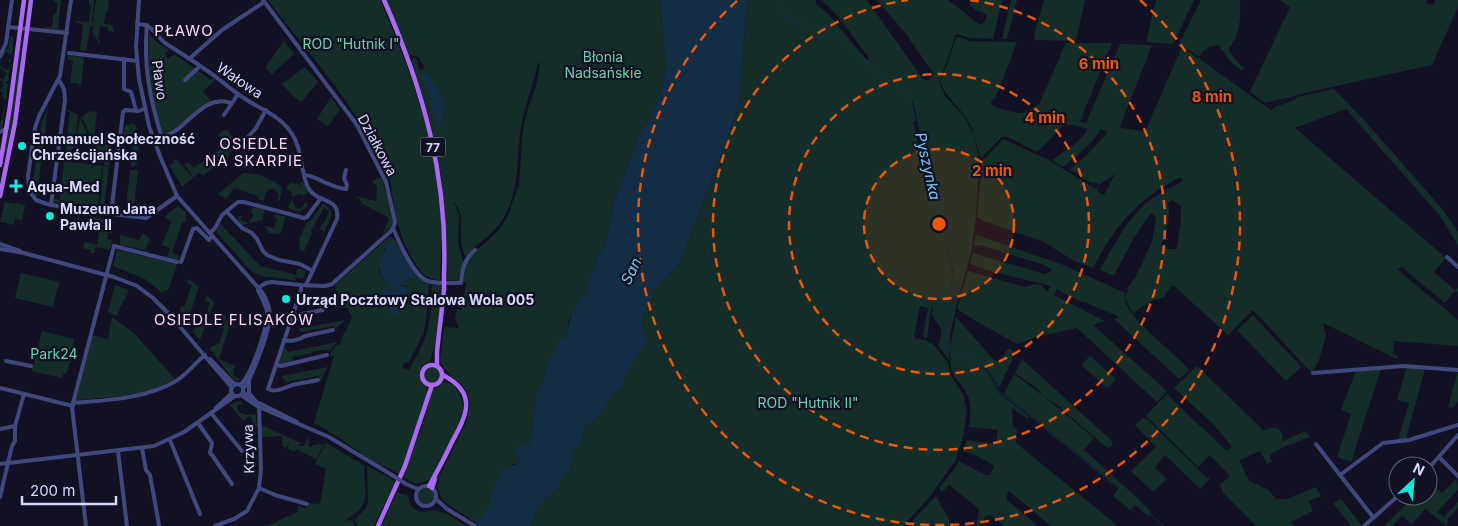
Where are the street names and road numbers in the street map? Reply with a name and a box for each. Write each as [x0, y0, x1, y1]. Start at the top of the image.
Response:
street label: Wałowa [214, 58, 266, 102]
street label: Pławo [149, 59, 171, 101]
street label: Działkowa [355, 111, 401, 179]
road number: 77 [420, 138, 446, 156]
street label: Krzywa [239, 424, 257, 474]

